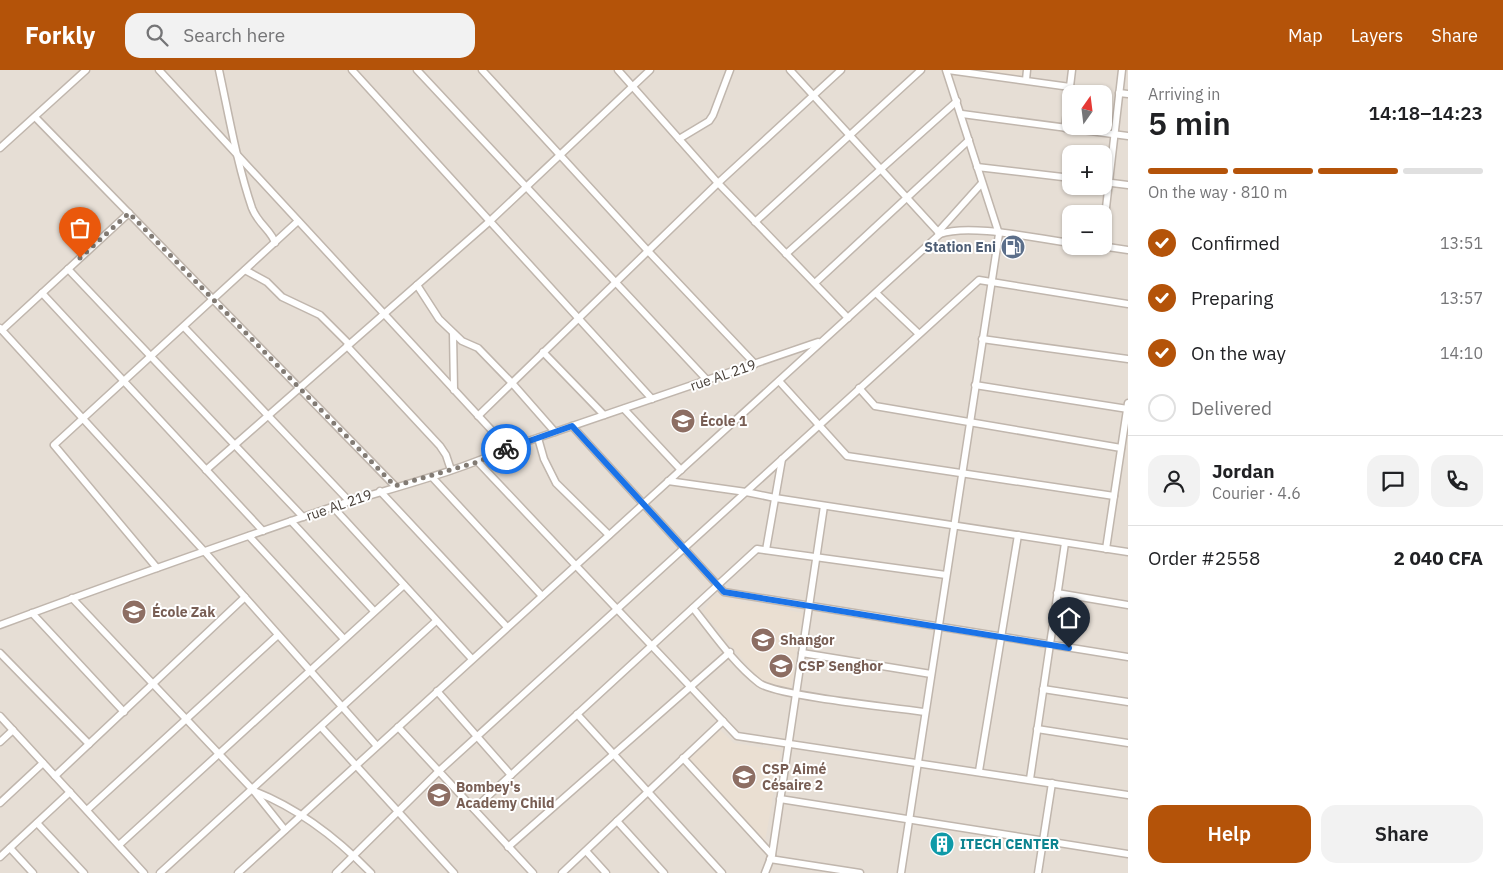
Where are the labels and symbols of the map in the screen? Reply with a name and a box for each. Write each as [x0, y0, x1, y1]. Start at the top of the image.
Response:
north arrow [1062, 85, 1112, 135]
pin [59, 207, 101, 258]
fuel station icon: Station Eni [1000, 234, 1026, 260]
place label: Station Eni [924, 238, 996, 256]
street label: rue AL 219 [688, 355, 758, 395]
school or university icon: École 1 [670, 408, 696, 434]
place label: École 1 [700, 411, 748, 430]
courier [481, 424, 531, 474]
street label: rue AL 219 [304, 485, 374, 525]
pin [1048, 597, 1090, 648]
school or university icon: École Zak [121, 599, 147, 625]
place label: École Zak [152, 602, 216, 621]
school or university icon: Shangor [750, 627, 776, 653]
place label: Shangor [780, 631, 835, 649]
school or university icon: CSP Senghor [768, 653, 794, 679]
place label: CSP Senghor [798, 657, 883, 675]
place label: CSP Aimé Césaire 2 [762, 760, 826, 794]
school or university icon: CSP Aimé Césaire 2 [731, 764, 757, 790]
place label: Bombey's Academy Child [456, 778, 555, 812]
school or university icon: Bombey's Academy Child [426, 782, 452, 808]
building icon: ITECH CENTER [929, 831, 955, 857]
place label: ITECH CENTER [960, 835, 1059, 853]

